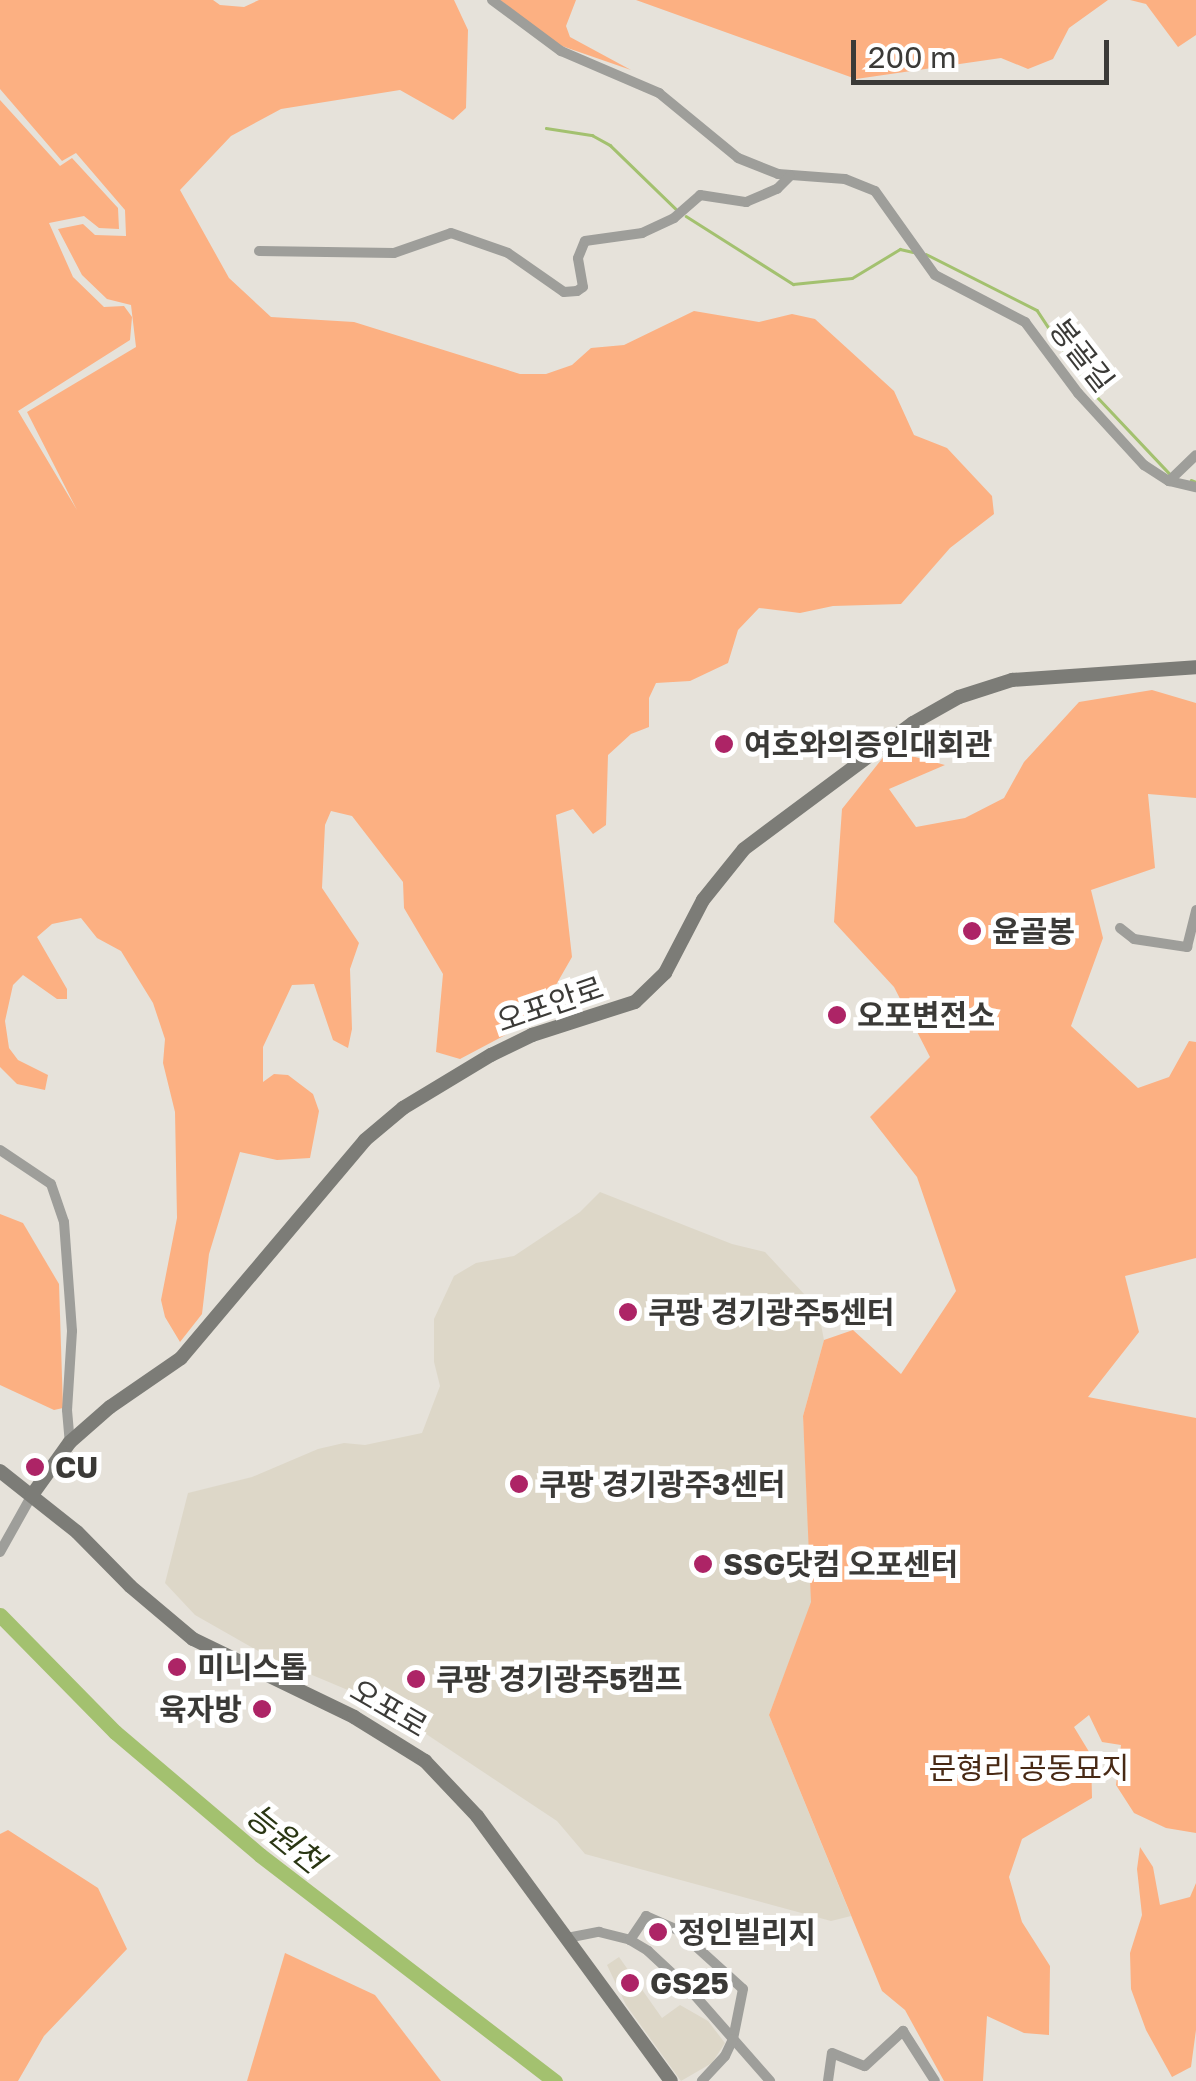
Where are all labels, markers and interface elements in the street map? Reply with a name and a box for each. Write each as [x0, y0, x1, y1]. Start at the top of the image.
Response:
scale bar [856, 20, 1114, 82]
text: 200 m [868, 39, 957, 75]
street label: 봉골길 [1042, 311, 1122, 399]
place label: 여호와의증인대회관 [744, 726, 992, 762]
marker: 여호와의증인대회관 [713, 733, 735, 755]
place label: 윤골봉 [992, 913, 1075, 949]
marker: 윤골봉 [961, 920, 983, 942]
street label: 오포안로 [492, 969, 608, 1039]
place label: 오포변전소 [857, 997, 995, 1033]
marker: 오포변전소 [826, 1004, 848, 1026]
place label: 쿠팡 경기광주5센터 [648, 1294, 895, 1330]
marker: 쿠팡 경기광주5센터 [617, 1301, 639, 1323]
place label: CU [55, 1449, 98, 1485]
marker: CU [24, 1456, 46, 1478]
place label: 쿠팡 경기광주3센터 [539, 1466, 786, 1502]
marker: 쿠팡 경기광주3센터 [508, 1473, 530, 1495]
place label: SSG닷컴 오포센터 [723, 1546, 958, 1582]
marker: SSG닷컴 오포센터 [692, 1553, 714, 1575]
place label: 미니스톱 [197, 1649, 307, 1685]
marker: 미니스톱 [166, 1656, 188, 1678]
place label: 쿠팡 경기광주5캠프 [436, 1661, 683, 1697]
marker: 쿠팡 경기광주5캠프 [405, 1668, 427, 1690]
street label: 오포로 [344, 1672, 434, 1744]
place label: 육자방 [159, 1691, 242, 1727]
marker: 육자방 [251, 1698, 273, 1720]
park label: 문형리 공동묘지 [929, 1750, 1129, 1786]
water label: 능원천 [239, 1795, 331, 1881]
place label: 정인빌리지 [678, 1914, 816, 1950]
marker: 정인빌리지 [647, 1921, 669, 1943]
place label: GS25 [650, 1965, 729, 2001]
marker: GS25 [619, 1972, 641, 1994]

